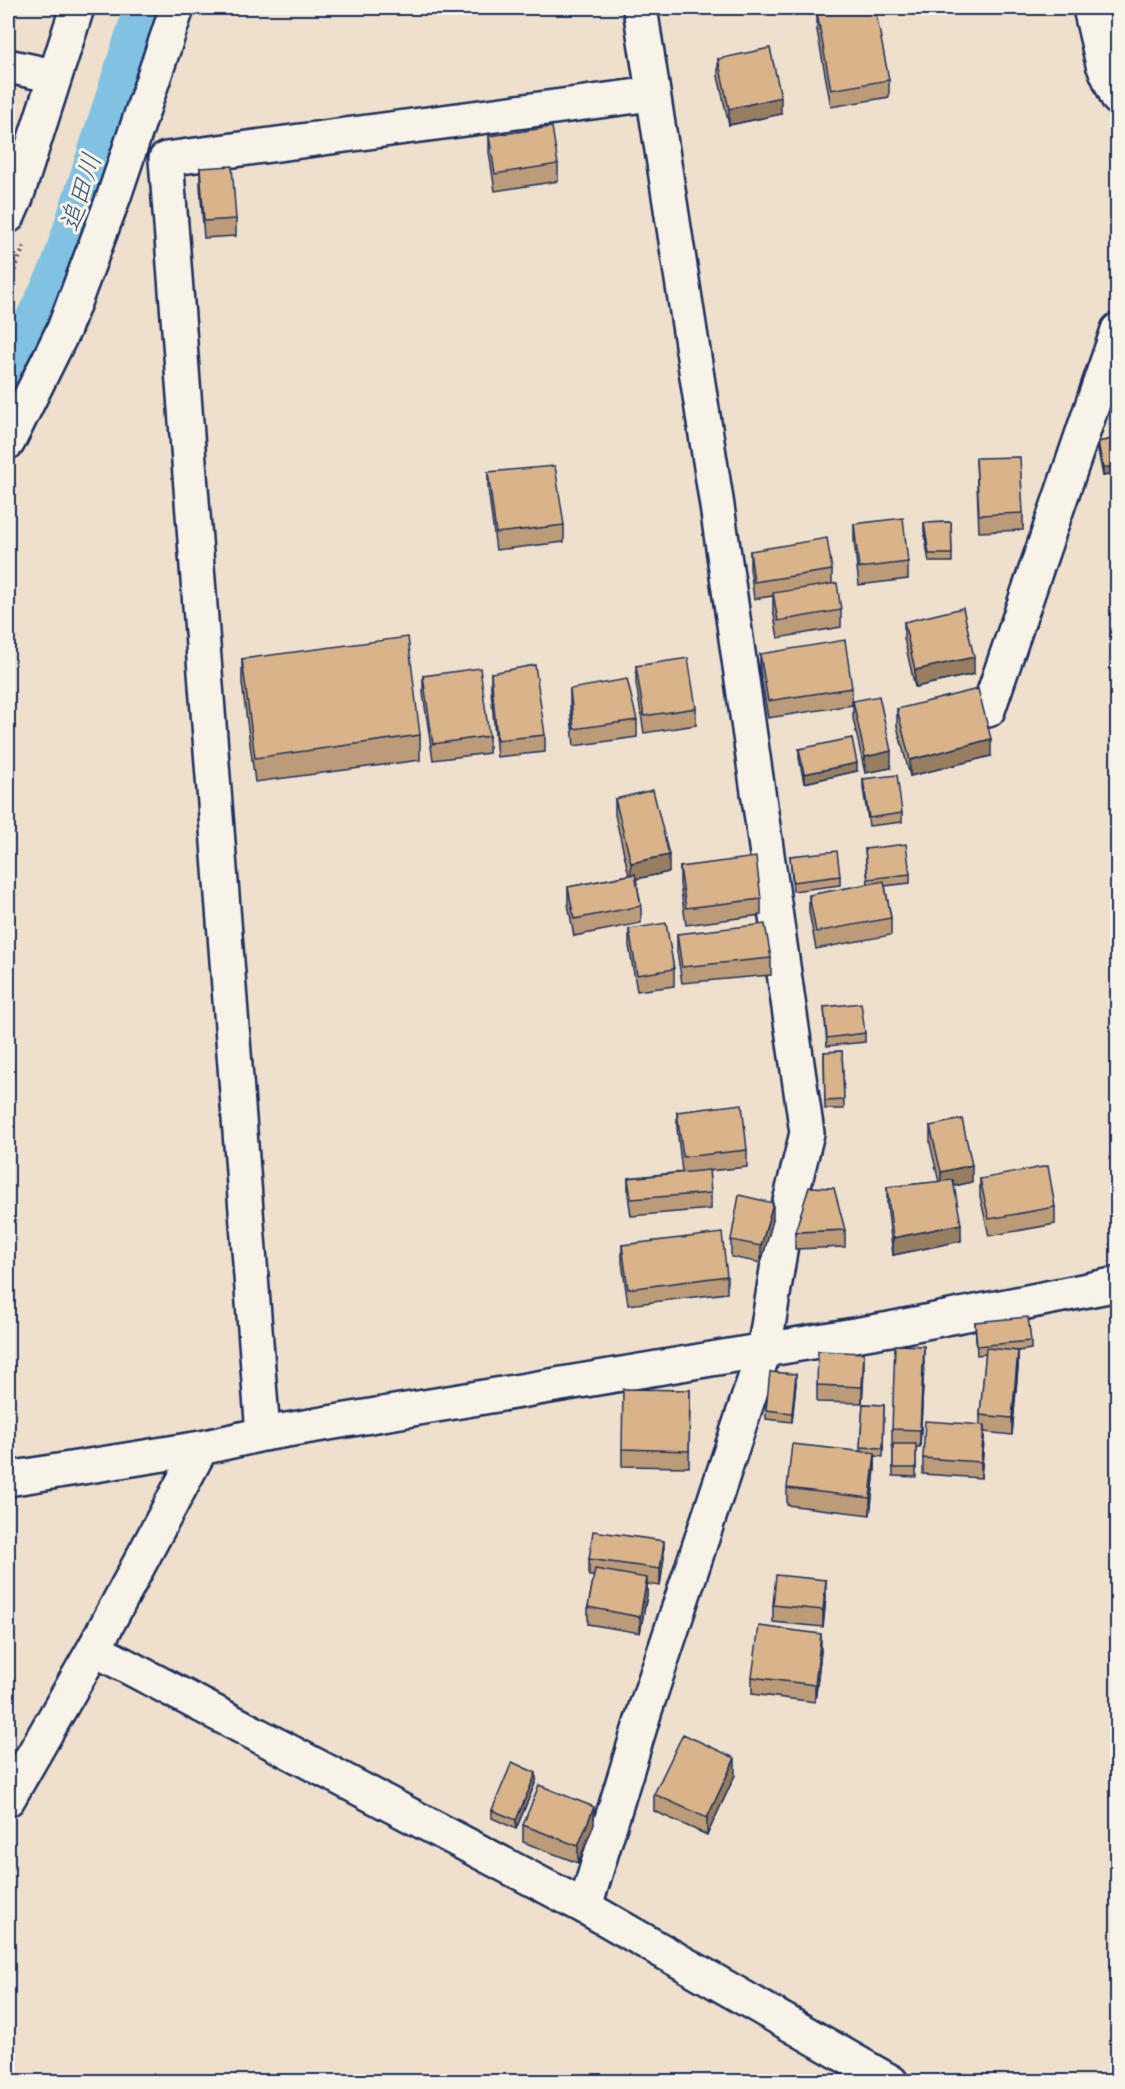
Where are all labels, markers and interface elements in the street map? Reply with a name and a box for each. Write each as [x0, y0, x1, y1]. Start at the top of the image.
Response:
water label: 追田川 [52, 148, 114, 238]

